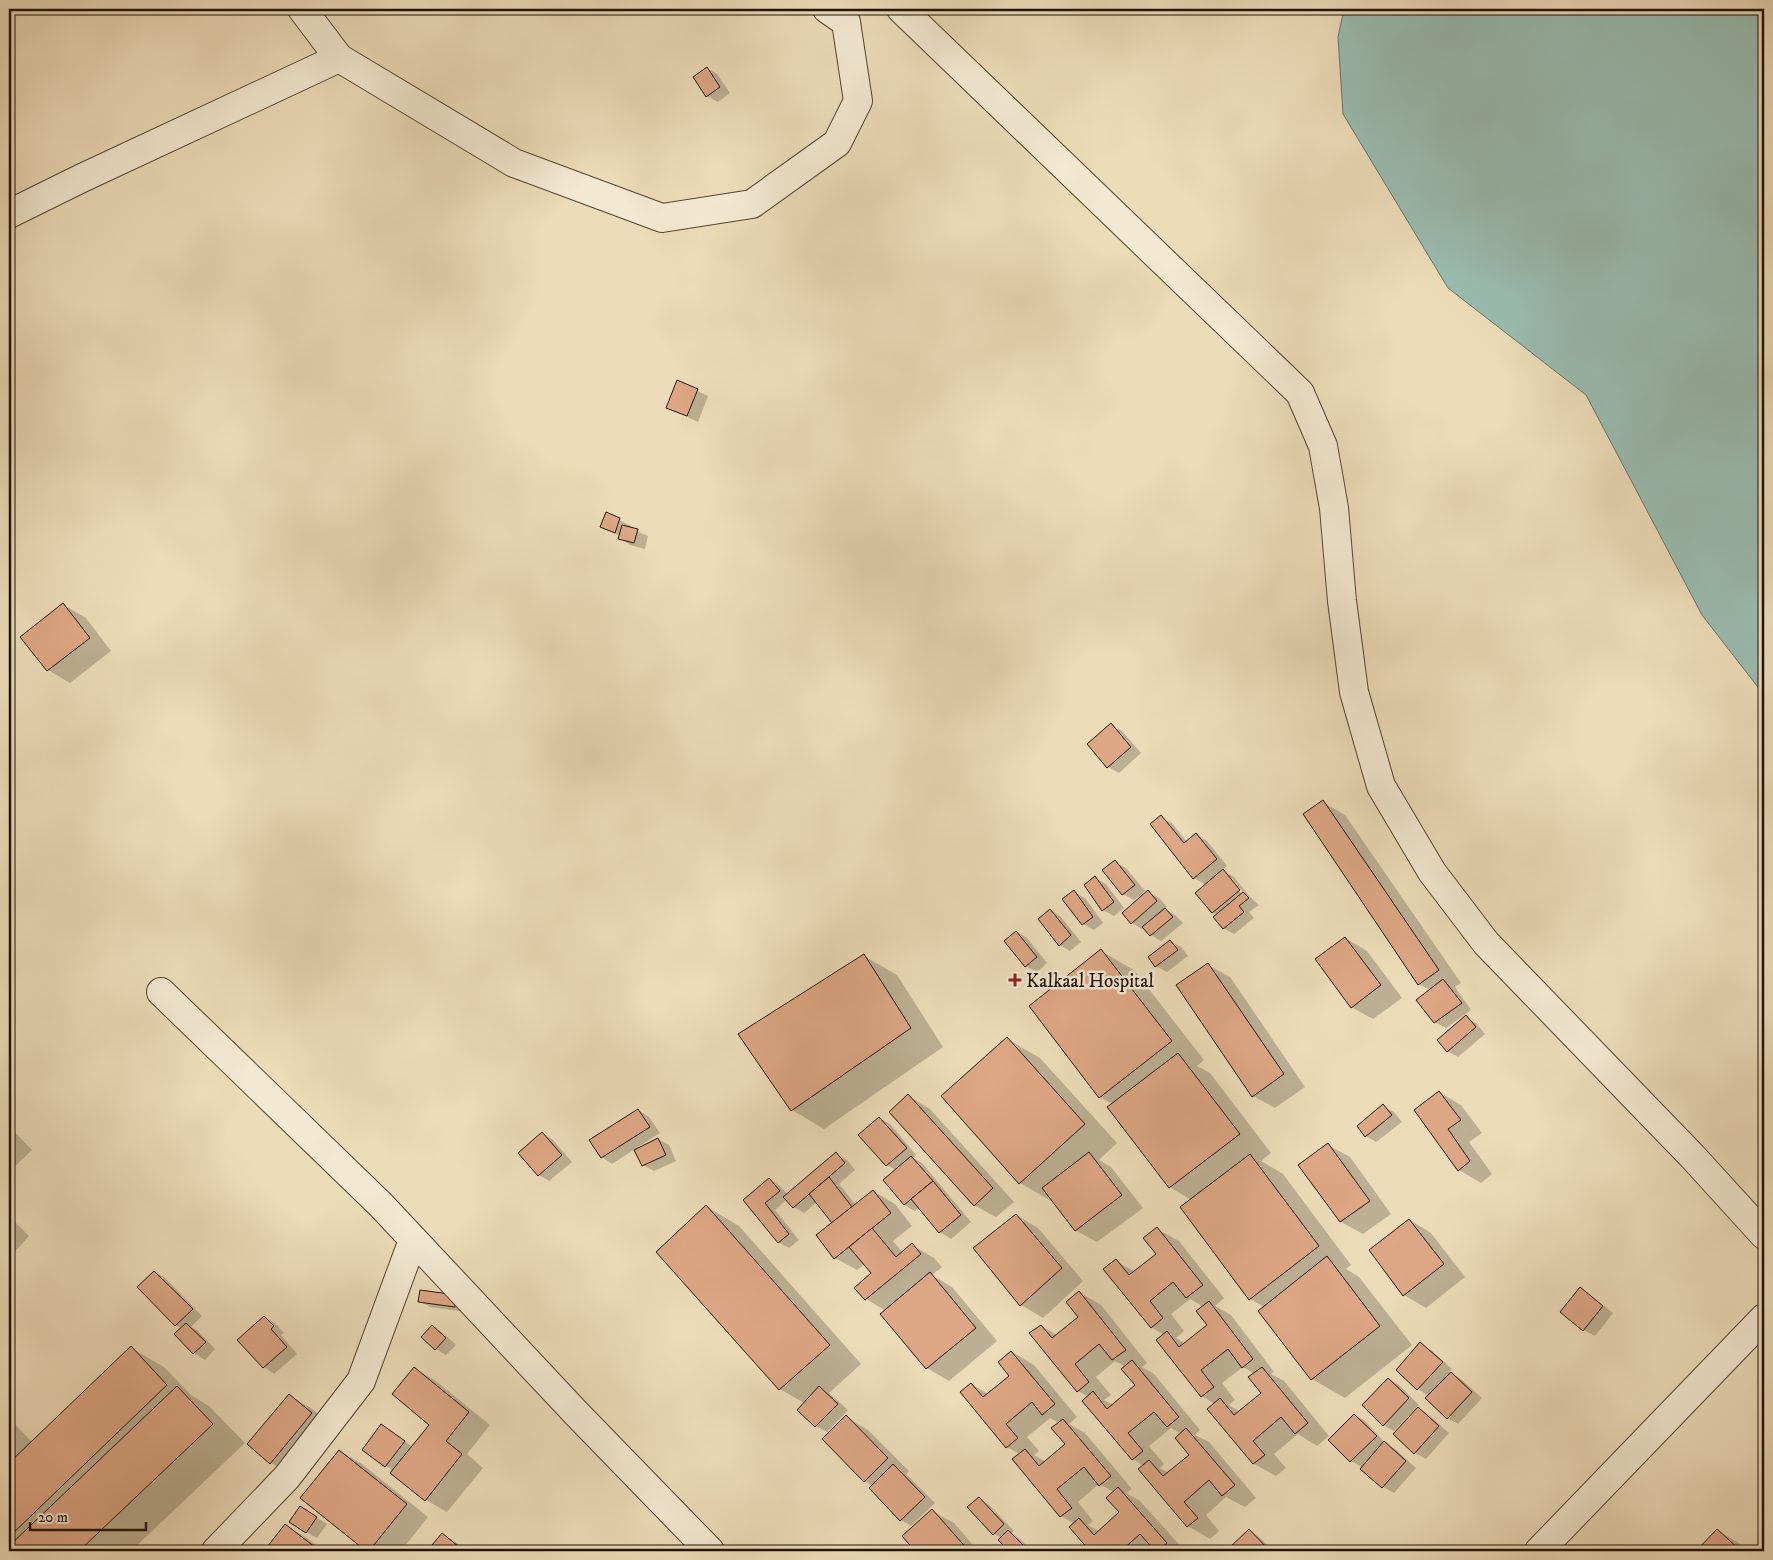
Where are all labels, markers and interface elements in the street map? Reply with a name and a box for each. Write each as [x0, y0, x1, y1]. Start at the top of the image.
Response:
place label: Kalkaal Hospital [1026, 970, 1154, 993]
marker: Kalkaal Hospital [1008, 973, 1022, 987]
scale bar [30, 1500, 146, 1532]
text: 20 m [38, 1508, 68, 1527]

